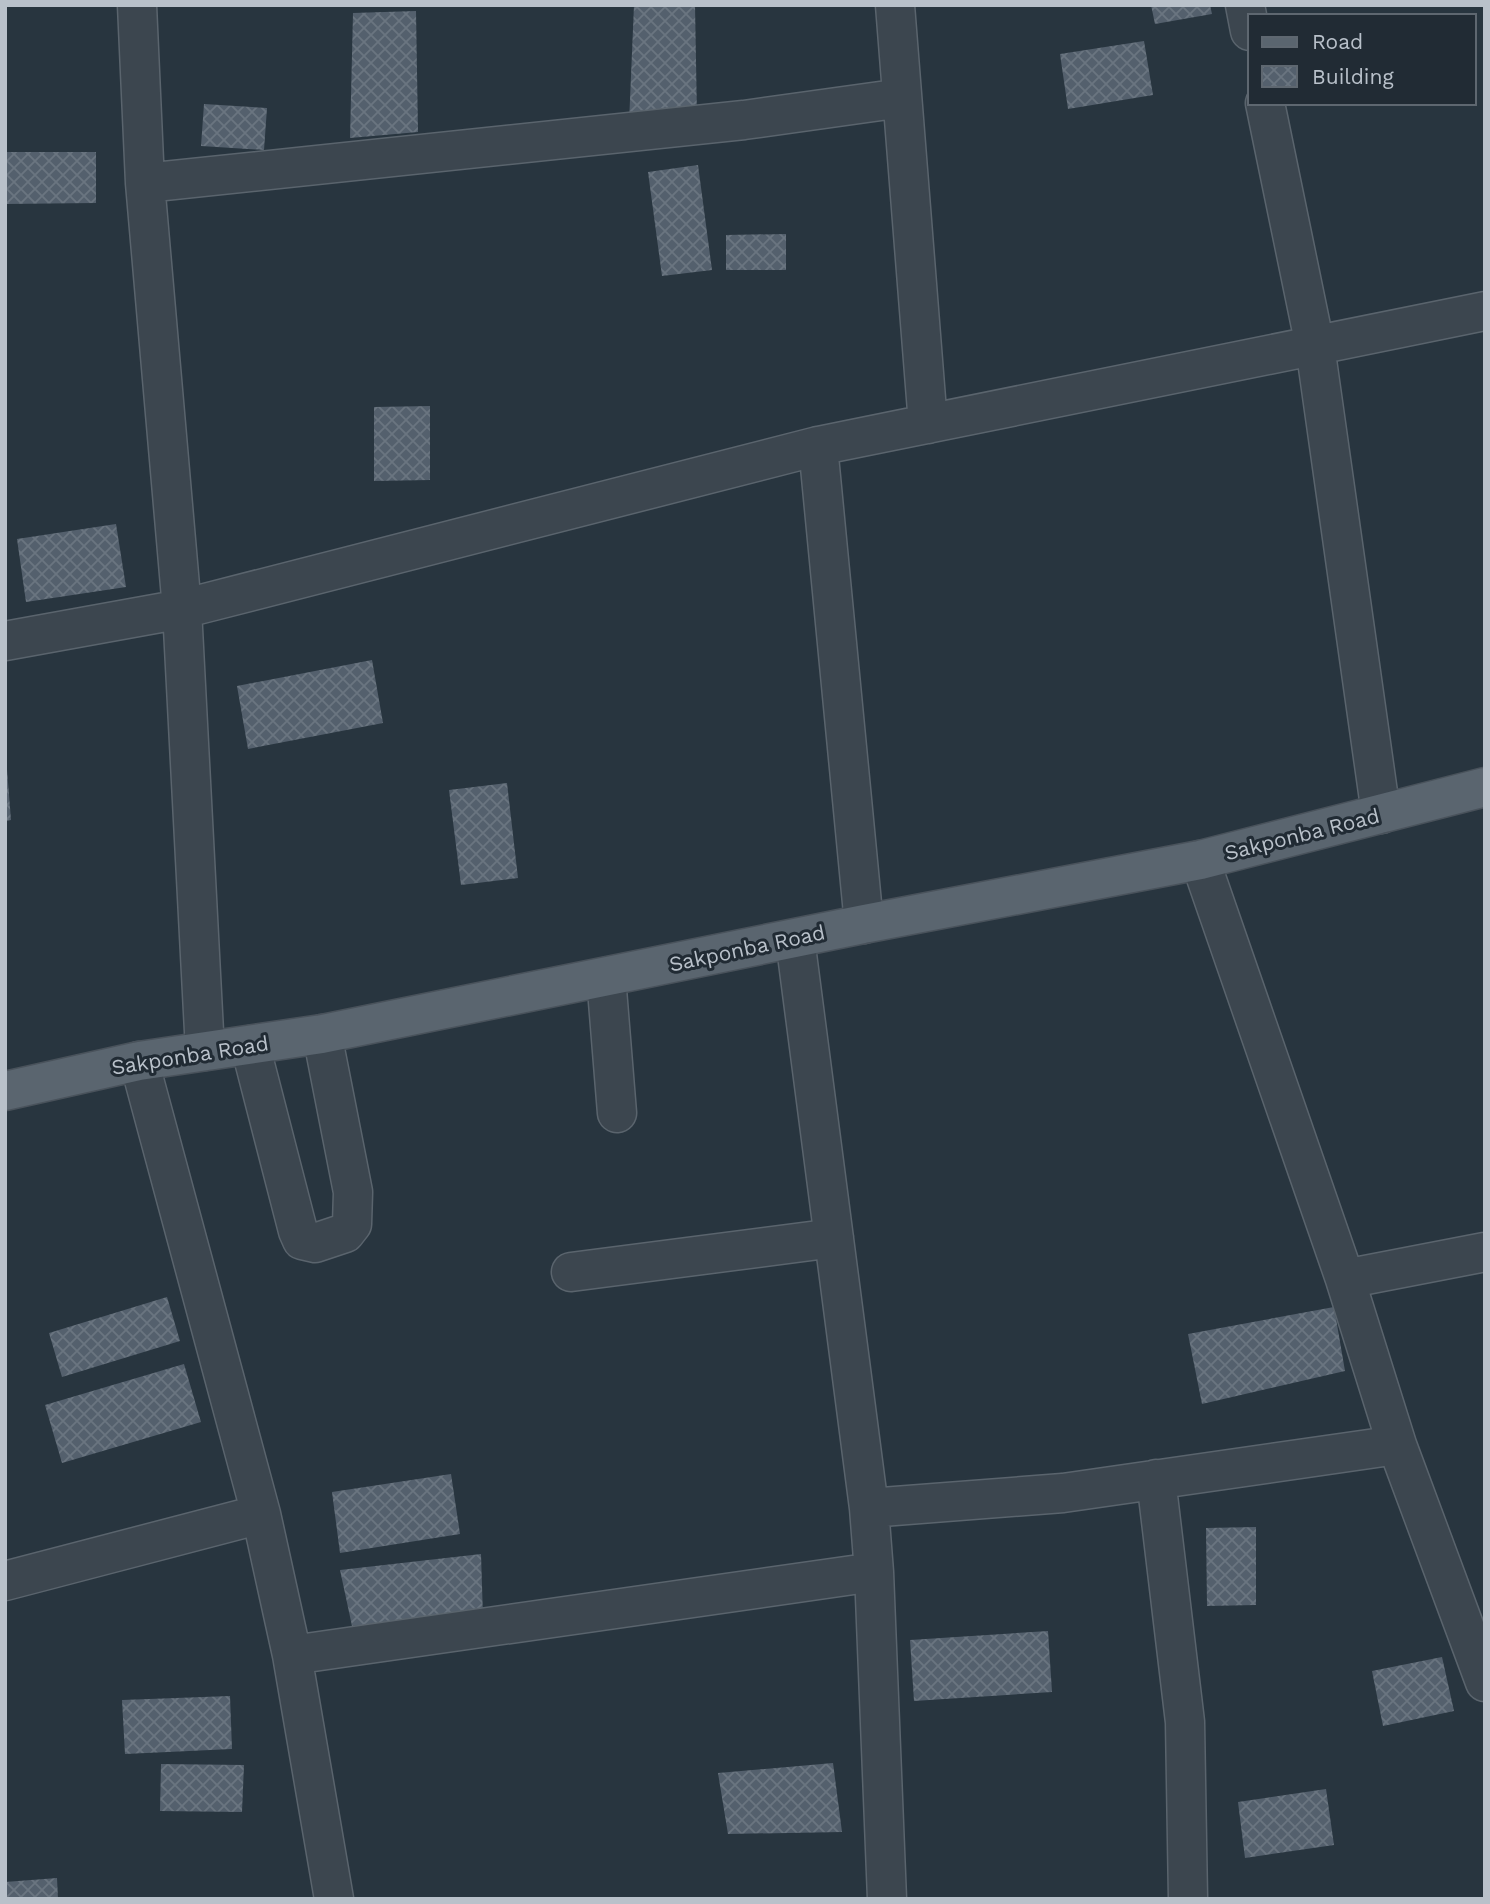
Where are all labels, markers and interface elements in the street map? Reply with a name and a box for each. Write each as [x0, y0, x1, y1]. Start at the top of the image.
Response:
legend [1248, 14, 1476, 105]
text: Road [1312, 29, 1363, 54]
text: Building [1312, 64, 1394, 89]
street label: Sakponba Road [1222, 803, 1382, 865]
street label: Sakponba Road [667, 919, 827, 977]
street label: Sakponba Road [110, 1030, 270, 1080]

